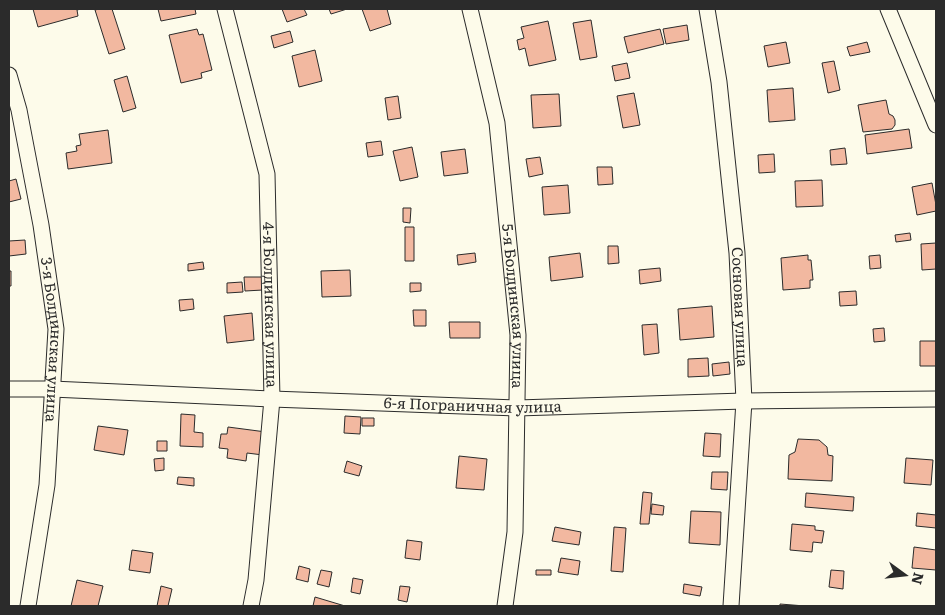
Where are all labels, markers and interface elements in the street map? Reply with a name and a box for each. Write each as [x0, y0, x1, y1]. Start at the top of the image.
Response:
street label: 4-я Болдинская улица [258, 222, 285, 389]
street label: 5-я Болдинская улица [497, 222, 531, 390]
street label: Сосновая улица [726, 246, 755, 368]
street label: 3-я Болдинская улица [36, 255, 69, 424]
street label: 6-я Пограничная улица [383, 390, 563, 418]
north arrow [880, 550, 930, 600]
text: N [907, 570, 930, 587]

